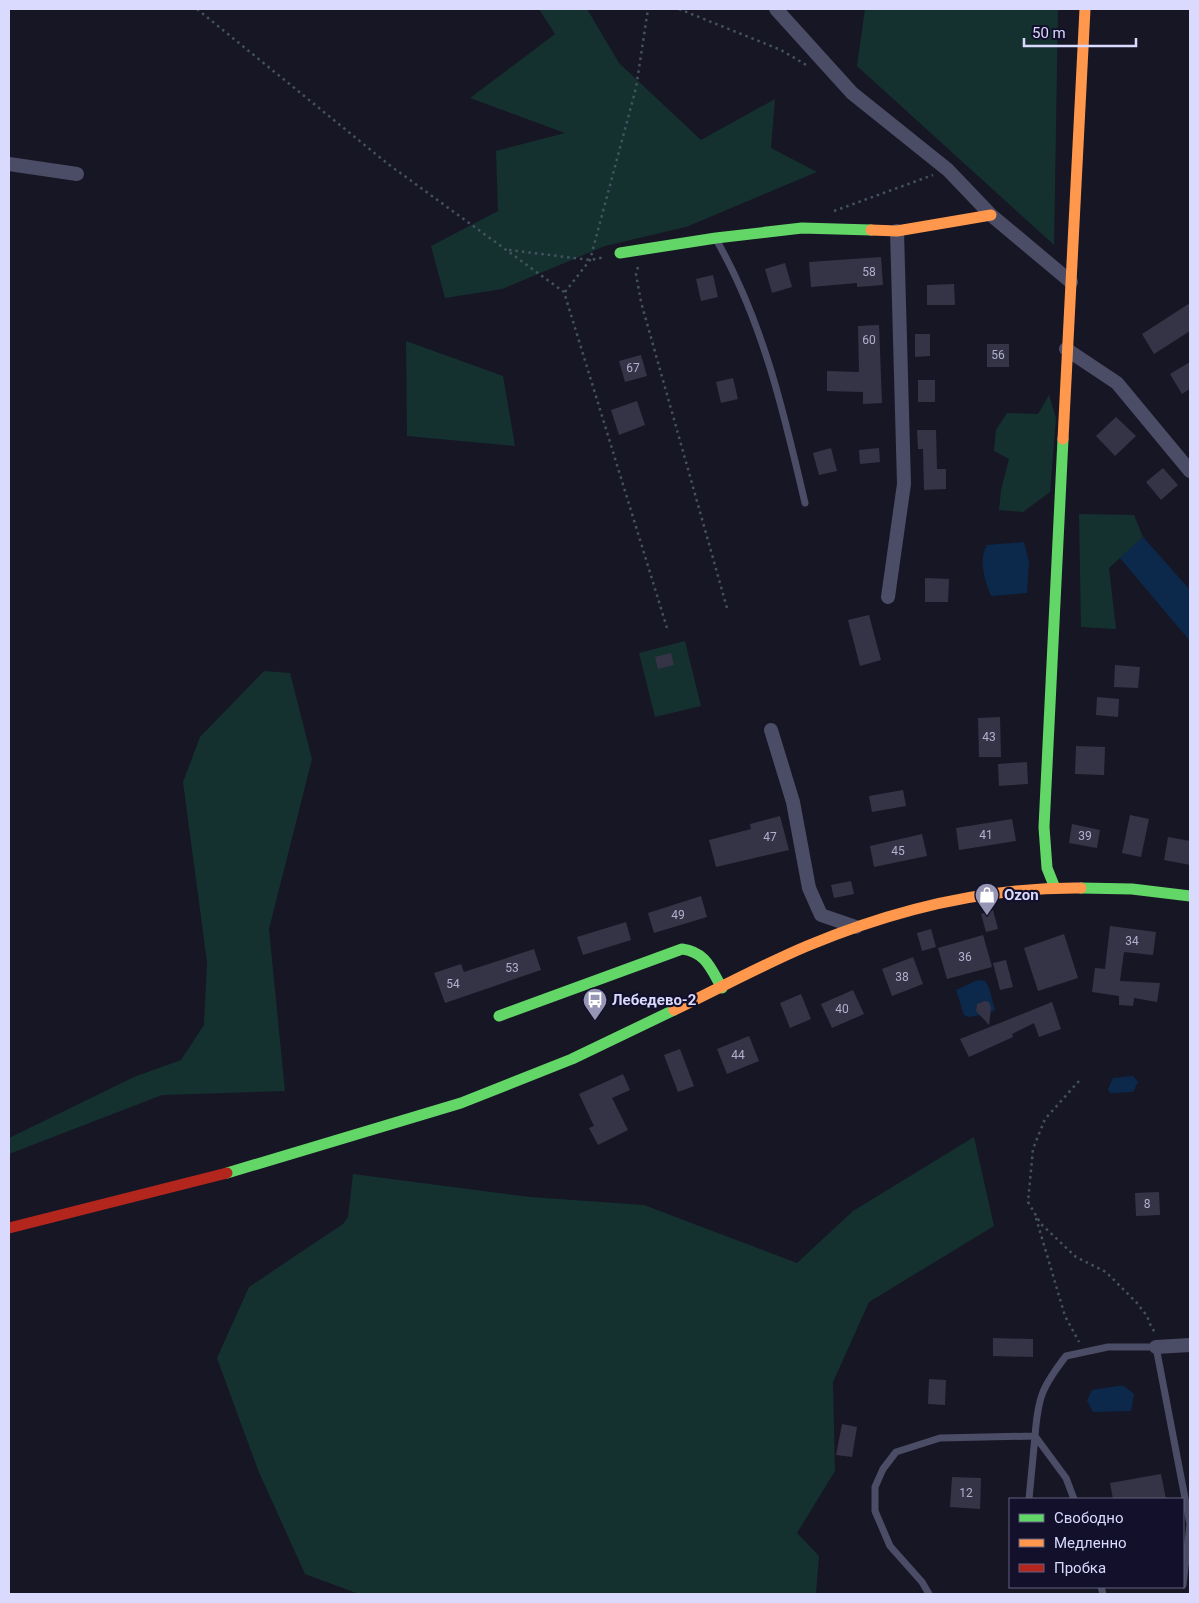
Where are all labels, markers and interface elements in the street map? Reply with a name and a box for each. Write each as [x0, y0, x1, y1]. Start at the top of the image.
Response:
scale bar [1024, 15, 1136, 47]
text: 50 m [1032, 24, 1066, 42]
house number: 58 [862, 265, 876, 279]
house number: 60 [862, 333, 876, 347]
house number: 56 [991, 348, 1005, 362]
house number: 67 [626, 361, 640, 375]
house number: 43 [982, 730, 996, 744]
house number: 41 [979, 828, 993, 842]
house number: 39 [1078, 829, 1092, 843]
house number: 47 [763, 830, 777, 844]
house number: 45 [891, 844, 905, 858]
shop icon: Ozon [974, 882, 1000, 916]
place label: Ozon [1004, 886, 1039, 904]
house number: 49 [671, 908, 685, 922]
house number: 34 [1125, 934, 1139, 948]
house number: 36 [958, 950, 972, 964]
house number: 53 [505, 961, 519, 975]
house number: 38 [895, 970, 909, 984]
house number: 54 [446, 977, 460, 991]
bus stop icon: Лебедево-2 [582, 987, 608, 1021]
place label: Лебедево-2 [612, 991, 697, 1009]
house number: 40 [835, 1002, 849, 1016]
house number: 44 [731, 1048, 745, 1062]
house number: 8 [1144, 1197, 1151, 1211]
house number: 12 [959, 1486, 973, 1500]
legend [1009, 1498, 1184, 1588]
text: Свободно [1054, 1509, 1123, 1527]
text: Медленно [1054, 1534, 1127, 1552]
text: Пробка [1054, 1559, 1106, 1577]

